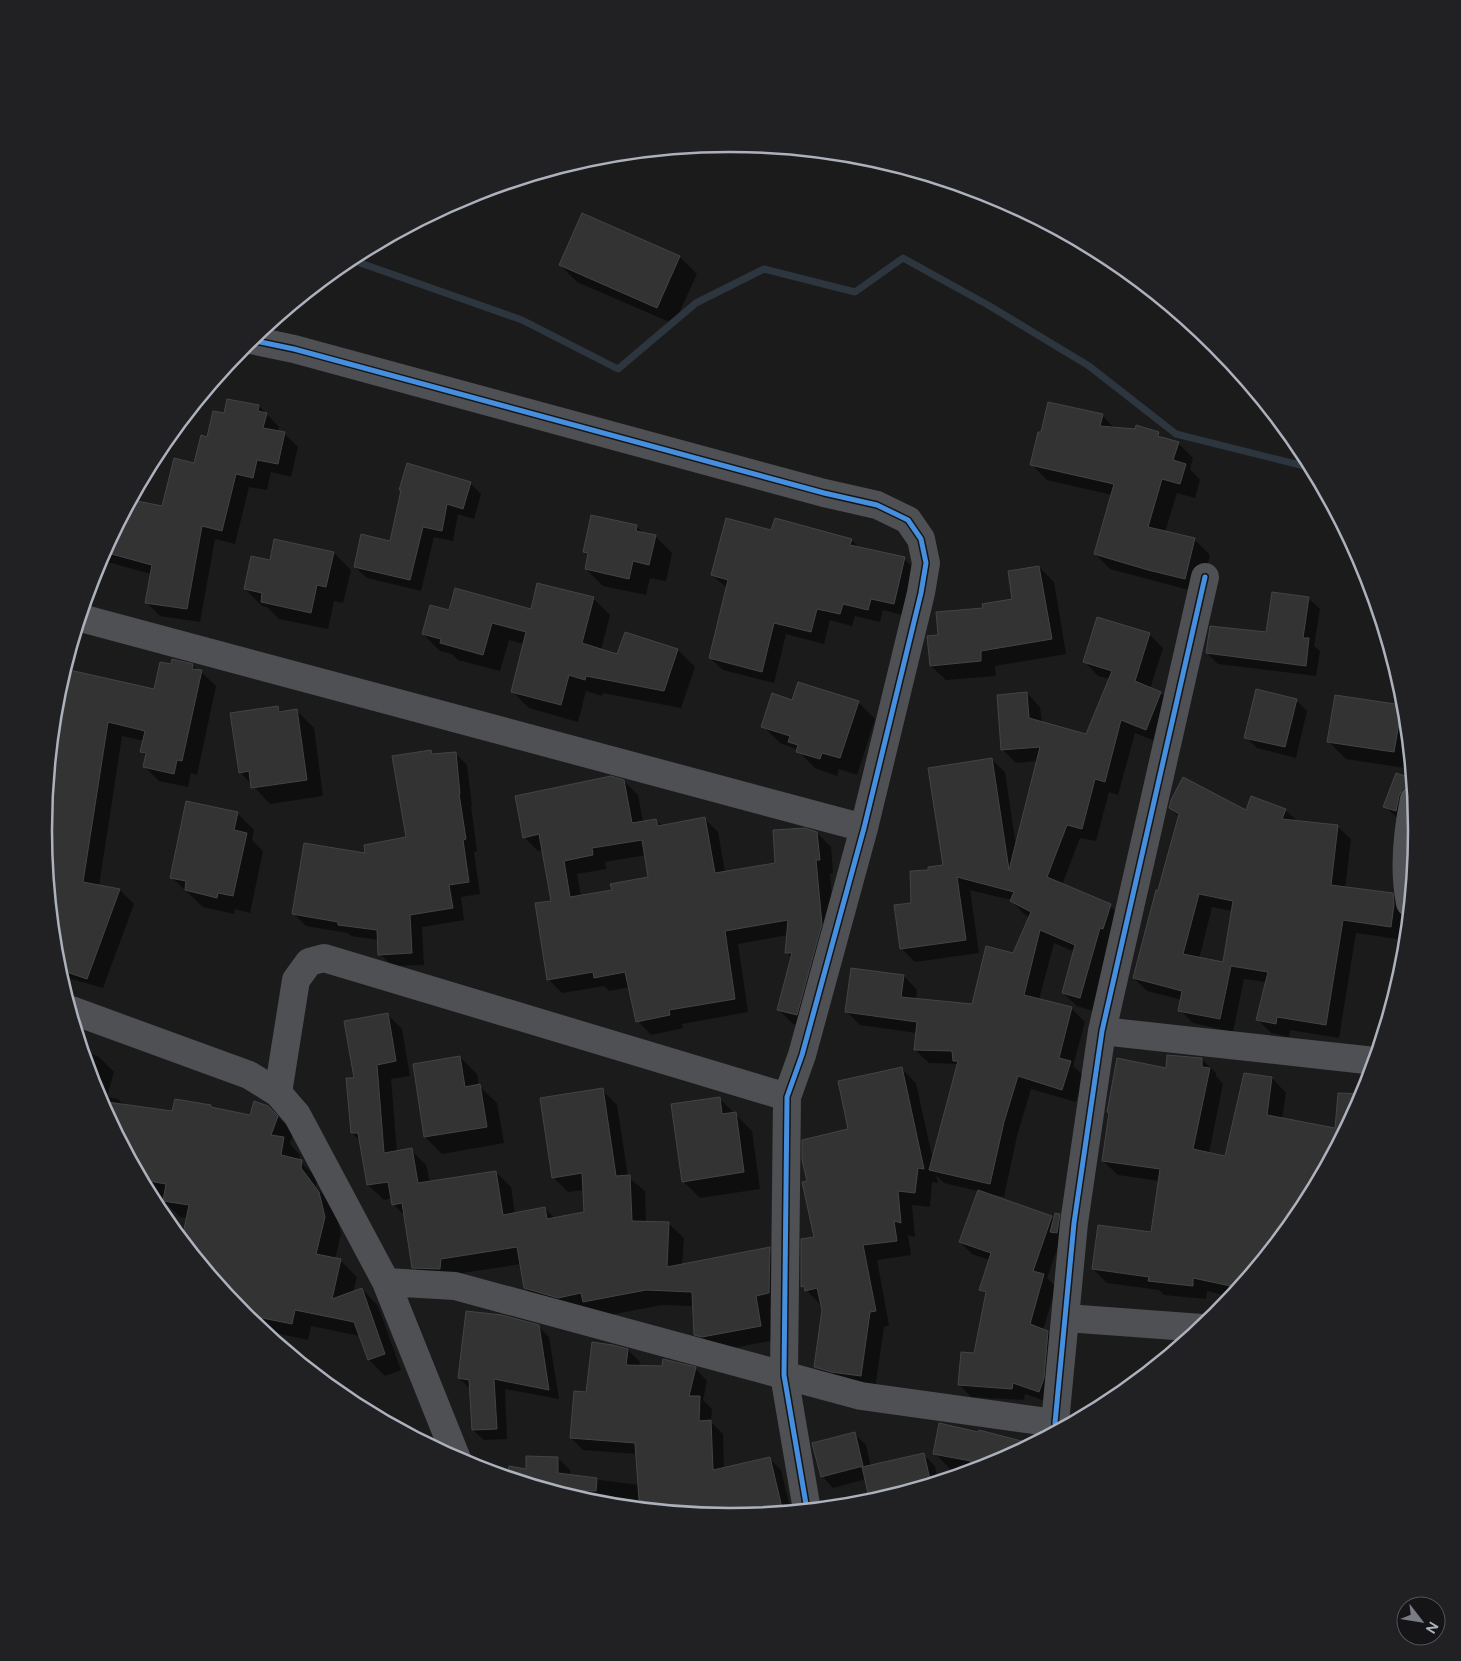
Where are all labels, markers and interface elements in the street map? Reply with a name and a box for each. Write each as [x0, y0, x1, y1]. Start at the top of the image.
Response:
north arrow [1396, 1596, 1446, 1646]
text: N [1422, 1618, 1442, 1636]

